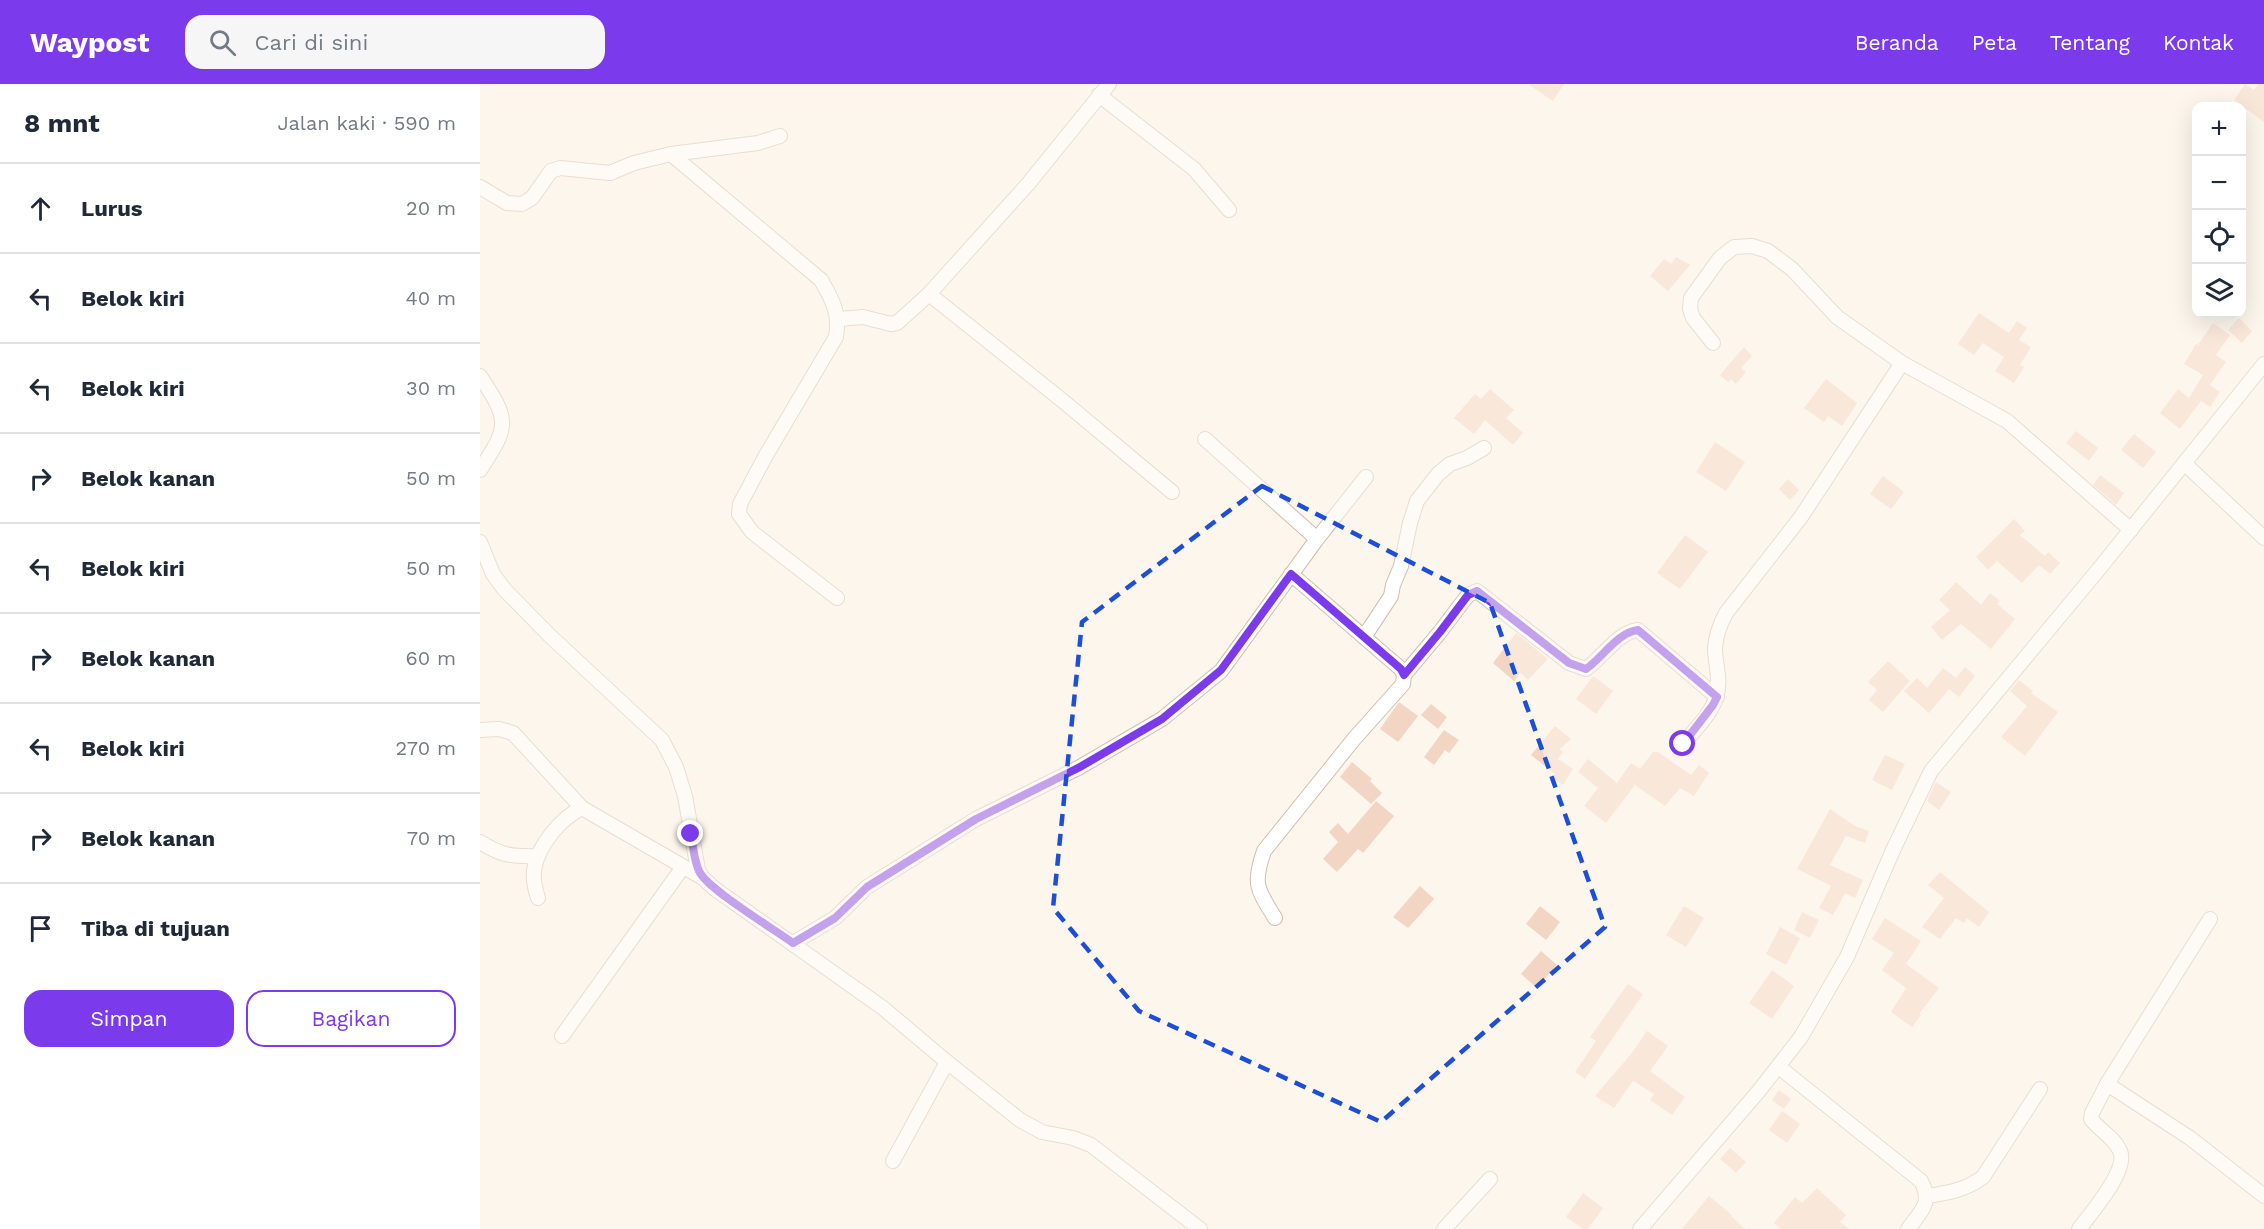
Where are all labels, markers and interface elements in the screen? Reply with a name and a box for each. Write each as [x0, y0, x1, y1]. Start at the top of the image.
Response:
search box [185, 15, 605, 69]
text: Waypost [30, 26, 149, 59]
icon: search [206, 26, 239, 59]
text: Cari di sini [254, 30, 368, 55]
text: Beranda [1855, 30, 1939, 55]
text: Peta [1972, 30, 2017, 55]
text: Tentang [2050, 30, 2130, 55]
text: Kontak [2163, 30, 2234, 55]
map controls [2192, 102, 2246, 318]
button: + [2192, 102, 2246, 156]
text: 8 mnt [24, 108, 100, 138]
text: Jalan kaki · 590 m [278, 111, 456, 135]
button: − [2192, 156, 2246, 210]
icon: ahead [24, 192, 57, 225]
text: Lurus [81, 196, 143, 221]
text: 20 m [406, 196, 456, 220]
button: locate [2192, 210, 2246, 264]
button: layers [2192, 264, 2246, 318]
icon: left [24, 282, 57, 315]
text: Belok kiri [81, 286, 185, 311]
text: 40 m [405, 286, 456, 310]
icon: left [24, 372, 57, 405]
text: Belok kiri [81, 376, 185, 401]
text: 30 m [406, 376, 456, 400]
icon: right [24, 462, 57, 495]
text: Belok kanan [81, 466, 215, 491]
text: 50 m [406, 466, 456, 490]
icon: left [24, 552, 57, 585]
text: Belok kiri [81, 556, 185, 581]
text: 50 m [406, 556, 456, 580]
icon: right [24, 642, 57, 675]
text: Belok kanan [81, 646, 215, 671]
text: 60 m [406, 646, 456, 670]
route start [1669, 730, 1695, 756]
icon: left [24, 732, 57, 765]
text: Belok kiri [81, 736, 185, 761]
text: 270 m [396, 736, 456, 760]
route end [677, 820, 703, 846]
icon: right [24, 822, 57, 855]
text: Belok kanan [81, 826, 215, 851]
text: 70 m [407, 826, 456, 850]
icon: arrive [24, 912, 57, 945]
text: Tiba di tujuan [81, 916, 230, 941]
button: Simpan [24, 990, 234, 1047]
button: Bagikan [246, 990, 456, 1047]

